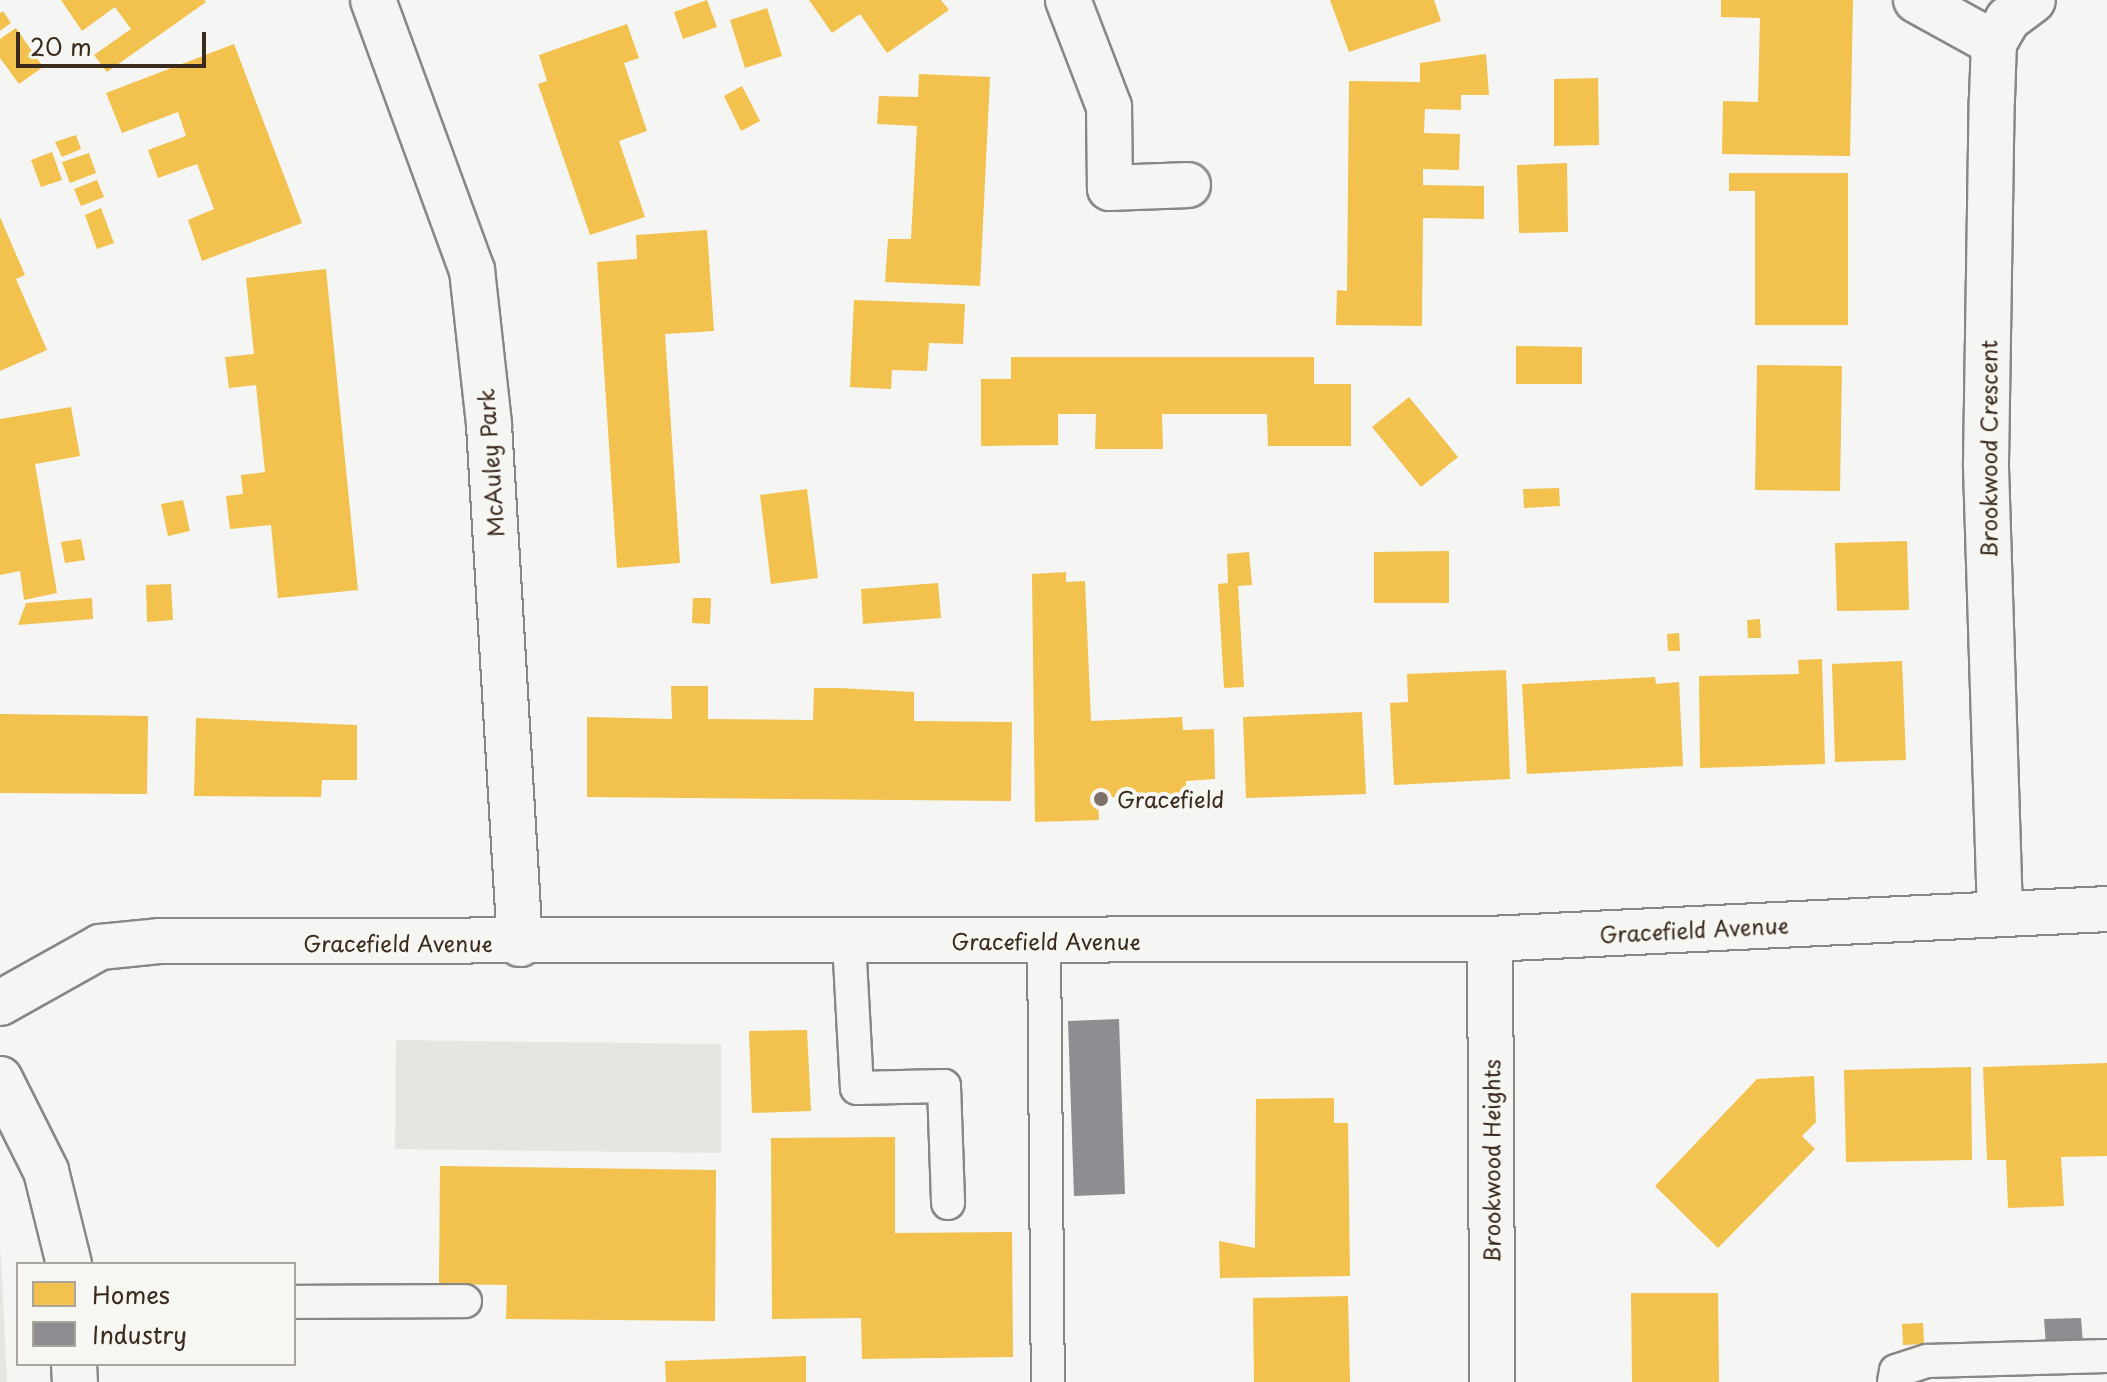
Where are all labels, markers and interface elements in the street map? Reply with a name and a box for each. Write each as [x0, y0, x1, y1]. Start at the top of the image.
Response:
scale bar [20, 16, 210, 66]
text: 20 m [30, 28, 92, 64]
street label: Brookwood Crescent [1975, 339, 2001, 559]
street label: McAuley Park [472, 387, 508, 539]
place label: Gracefield [1117, 786, 1224, 812]
marker: Gracefield [1092, 790, 1110, 808]
street label: Gracefield Avenue [1599, 911, 1789, 947]
street label: Gracefield Avenue [951, 928, 1141, 954]
street label: Gracefield Avenue [303, 930, 493, 956]
street label: Brookwood Heights [1478, 1059, 1504, 1263]
legend [16, 1262, 296, 1366]
text: Homes [92, 1276, 170, 1312]
text: Industry [92, 1316, 187, 1352]

